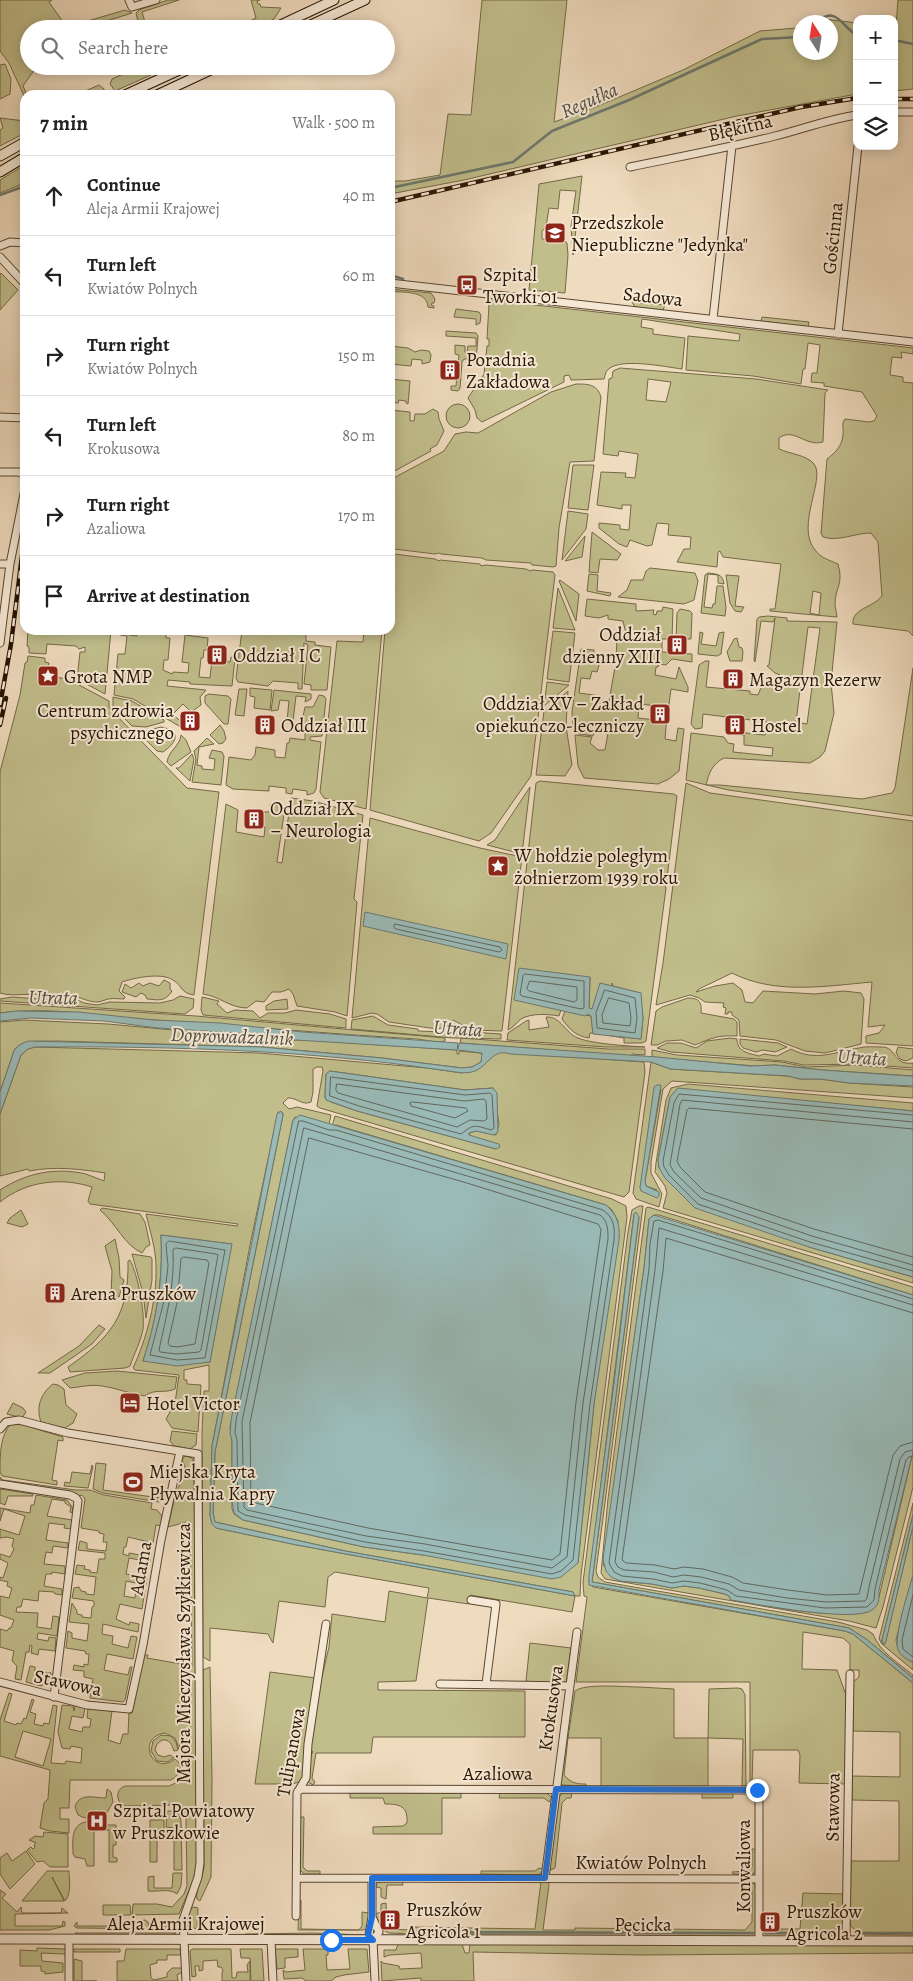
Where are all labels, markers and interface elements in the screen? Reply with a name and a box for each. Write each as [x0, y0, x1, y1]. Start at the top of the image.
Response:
north arrow [793, 15, 838, 60]
map controls [853, 15, 898, 150]
button: + [853, 15, 898, 60]
search box [20, 20, 395, 75]
icon: search [38, 34, 66, 62]
text: Search here [78, 35, 168, 61]
button: − [853, 60, 898, 105]
water label: Regułka [556, 76, 622, 125]
button: layers [853, 105, 898, 150]
street label: Błękitna [705, 108, 775, 148]
text: 7 min [40, 109, 88, 137]
text: Walk · 500 m [292, 112, 375, 134]
text: Continue [87, 172, 161, 198]
icon: ahead [40, 182, 68, 210]
text: 40 m [343, 185, 375, 207]
text: Aleja Armii Krajowej [87, 198, 220, 220]
street label: Gościnna [816, 201, 850, 276]
place label: Przedszkole Niepubliczne "Jedynka" [571, 210, 748, 258]
school or university icon: Przedszkole Niepubliczne "Jedynka" [543, 221, 567, 245]
text: Turn left [87, 252, 156, 278]
icon: left [40, 262, 68, 290]
place label: Szpital Tworki 01 [483, 262, 558, 310]
text: 60 m [343, 265, 375, 287]
bus stop icon: Szpital Tworki 01 [455, 273, 479, 297]
text: Kwiatów Polnych [87, 278, 198, 300]
street label: Sadowa [622, 281, 684, 313]
text: Turn right [87, 332, 169, 358]
icon: right [40, 342, 68, 370]
text: 150 m [338, 345, 375, 367]
place label: Poradnia Zakładowa [466, 347, 551, 395]
text: Kwiatów Polnych [87, 358, 198, 380]
building icon: Poradnia Zakładowa [438, 358, 462, 382]
text: Turn left [87, 412, 156, 438]
icon: left [40, 422, 68, 450]
text: 80 m [342, 425, 375, 447]
text: Krokusowa [87, 438, 160, 460]
text: Turn right [87, 492, 169, 518]
icon: right [40, 502, 68, 530]
text: 170 m [338, 505, 375, 527]
text: Azaliowa [87, 518, 146, 540]
icon: arrive [40, 582, 68, 610]
text: Arrive at destination [87, 583, 250, 609]
place label: Oddział dzienny XIII [562, 622, 661, 670]
building icon: Oddział dzienny XIII [665, 633, 689, 657]
building icon: Oddział I C [205, 643, 229, 667]
place label: Oddział I C [233, 643, 321, 669]
place icon: Grota NMP [36, 664, 60, 688]
place label: Grota NMP [64, 664, 152, 690]
building icon: Magazyn Rezerw [721, 667, 745, 691]
place label: Magazyn Rezerw [749, 667, 882, 693]
place label: Oddział XV – Zakład opiekuńczo-leczniczy [476, 691, 645, 739]
place label: Centrum zdrowia psychicznego [37, 698, 174, 746]
building icon: Oddział XV – Zakład opiekuńczo-leczniczy [648, 702, 672, 726]
building icon: Centrum zdrowia psychicznego [178, 709, 202, 733]
building icon: Oddział III [253, 713, 277, 737]
place label: Oddział III [281, 713, 367, 739]
building icon: Hostel [723, 713, 747, 737]
place label: Hostel [751, 713, 802, 739]
place label: Oddział IX – Neurologia [270, 796, 372, 844]
building icon: Oddział IX – Neurologia [242, 807, 266, 831]
place label: W hołdzie poległym żołnierzom 1939 roku [513, 843, 679, 891]
place icon: W hołdzie poległym żołnierzom 1939 roku [486, 854, 510, 878]
water label: Utrata [28, 984, 78, 1011]
water label: Utrata [432, 1013, 484, 1044]
water label: Doprowadzalnik [170, 1021, 294, 1052]
water label: Utrata [836, 1042, 888, 1073]
building icon: Arena Pruszków [43, 1281, 67, 1305]
place label: Arena Pruszków [70, 1281, 197, 1307]
hotel icon: Hotel Victor [118, 1391, 142, 1415]
place label: Hotel Victor [146, 1391, 240, 1417]
place label: Miejska Kryta Pływalnia Kapry [149, 1459, 275, 1507]
sports icon: Miejska Kryta Pływalnia Kapry [121, 1470, 145, 1494]
street label: Majora Mieczysława Szyłkiewicza [171, 1522, 197, 1783]
street label: Adama [123, 1539, 159, 1598]
street label: Stawowa [31, 1663, 104, 1703]
street label: Krokusowa [532, 1663, 570, 1753]
street label: Tulipanowa [270, 1705, 312, 1799]
street label: Azaliowa [462, 1761, 533, 1787]
street label: Stawowa [819, 1772, 847, 1842]
route end [746, 1779, 769, 1802]
place label: Szpital Powiatowy w Pruszkowie [112, 1798, 255, 1846]
hospital icon: Szpital Powiatowy w Pruszkowie [85, 1809, 109, 1833]
street label: Konwaliowa [731, 1819, 757, 1913]
street label: Kwiatów Polnych [575, 1850, 707, 1876]
place label: Pruszków Agricola 1 [405, 1897, 482, 1945]
place label: Pruszków Agricola 2 [785, 1899, 863, 1947]
building icon: Pruszków Agricola 1 [378, 1908, 402, 1932]
building icon: Pruszków Agricola 2 [758, 1910, 782, 1934]
street label: Aleja Armii Krajowej [106, 1911, 265, 1937]
street label: Pęcicka [614, 1912, 672, 1938]
route start [320, 1929, 343, 1952]

